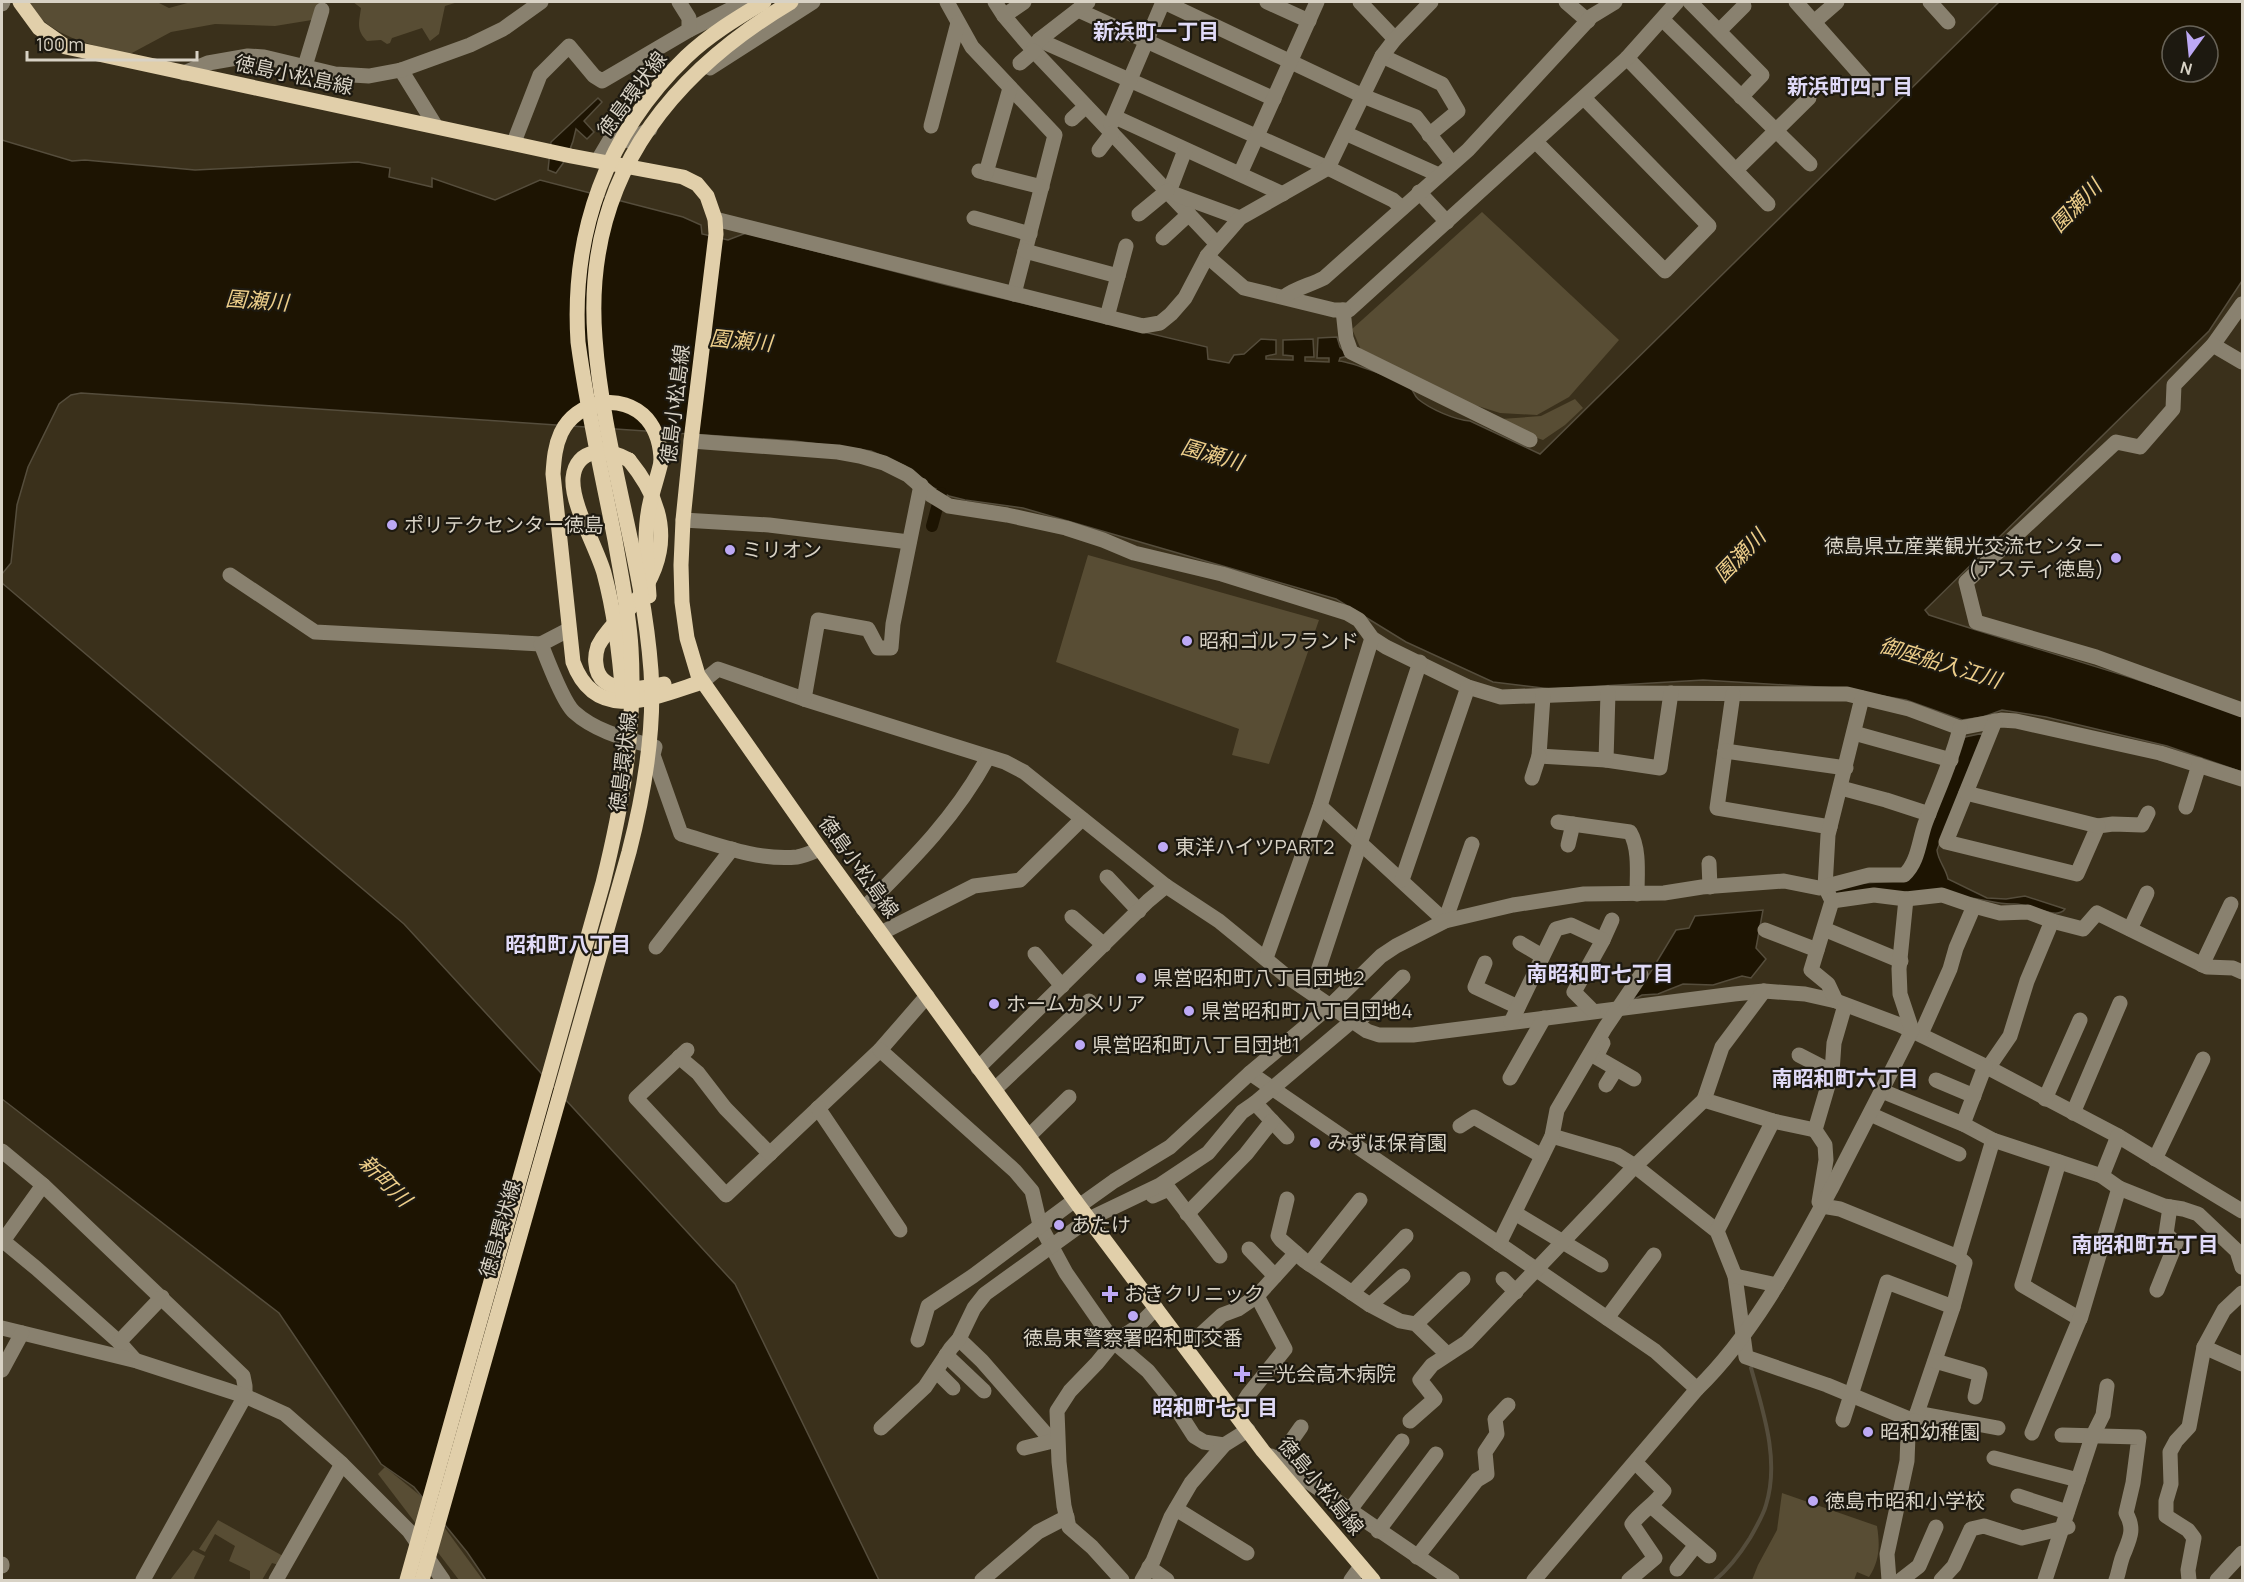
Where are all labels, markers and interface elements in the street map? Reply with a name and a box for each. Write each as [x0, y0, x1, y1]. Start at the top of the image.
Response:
district label: 新浜町一丁目 [1093, 17, 1219, 45]
scale bar [27, 24, 196, 62]
north arrow [2160, 24, 2220, 84]
text: 100 m [36, 32, 84, 56]
street label: 徳島環状線 [591, 46, 672, 142]
street label: 徳島小松島線 [233, 49, 356, 100]
text: N [2178, 56, 2195, 81]
district label: 新浜町四丁目 [1787, 72, 1913, 100]
water label: 園瀬川 [2043, 171, 2109, 238]
water label: 園瀬川 [225, 284, 291, 316]
water label: 園瀬川 [708, 323, 776, 357]
street label: 徳島小松島線 [654, 343, 695, 465]
water label: 園瀬川 [1178, 432, 1248, 477]
place label: ポリテクセンター徳島 [404, 511, 604, 538]
marker: ポリテクセンター徳島 [385, 518, 399, 532]
water label: 園瀬川 [1707, 521, 1773, 588]
place label: 徳島県立産業観光交流センター (アスティ徳島) [1824, 532, 2104, 582]
place label: ミリオン [742, 536, 822, 563]
marker: ミリオン [723, 543, 737, 557]
marker: 徳島県立産業観光交流センター (アスティ徳島) [2109, 551, 2123, 565]
place label: 昭和ゴルフランド [1199, 627, 1359, 654]
water label: 御座船入江川 [1876, 630, 2007, 694]
marker: 昭和ゴルフランド [1180, 634, 1194, 648]
street label: 徳島環状線 [603, 711, 642, 813]
street label: 徳島小松島線 [813, 810, 906, 923]
place label: 東洋ハイツPART2 [1175, 833, 1334, 860]
marker: 東洋ハイツPART2 [1156, 840, 1170, 854]
district label: 昭和町八丁目 [505, 930, 631, 958]
district label: 南昭和町七丁目 [1527, 959, 1674, 987]
place label: 県営昭和町八丁目団地2 [1153, 964, 1364, 991]
marker: 県営昭和町八丁目団地2 [1134, 971, 1148, 985]
place label: ホームカメリア [1006, 990, 1145, 1017]
marker: ホームカメリア [987, 997, 1001, 1011]
place label: 県営昭和町八丁目団地4 [1201, 997, 1413, 1024]
marker: 県営昭和町八丁目団地4 [1182, 1004, 1196, 1018]
place label: 県営昭和町八丁目団地1 [1092, 1031, 1300, 1058]
marker: 県営昭和町八丁目団地1 [1073, 1038, 1087, 1052]
district label: 南昭和町六丁目 [1772, 1064, 1919, 1092]
place label: みずほ保育園 [1327, 1129, 1447, 1156]
marker: みずほ保育園 [1308, 1136, 1322, 1150]
water label: 新町川 [354, 1148, 419, 1214]
street label: 徳島環状線 [473, 1177, 526, 1281]
place label: あたけ [1071, 1211, 1131, 1238]
marker: あたけ [1052, 1218, 1066, 1232]
district label: 南昭和町五丁目 [2072, 1230, 2219, 1258]
place label: おきクリニック [1124, 1280, 1264, 1307]
marker: おきクリニック [1101, 1285, 1119, 1303]
marker: 徳島東警察署昭和町交番 [1126, 1309, 1140, 1323]
place label: 徳島東警察署昭和町交番 [1023, 1324, 1243, 1351]
place label: 三光会高木病院 [1256, 1360, 1396, 1387]
marker: 三光会高木病院 [1233, 1365, 1251, 1383]
district label: 昭和町七丁目 [1152, 1393, 1278, 1421]
place label: 昭和幼稚園 [1880, 1418, 1980, 1445]
marker: 昭和幼稚園 [1861, 1425, 1875, 1439]
street label: 徳島小松島線 [1272, 1431, 1370, 1540]
place label: 徳島市昭和小学校 [1825, 1487, 1985, 1514]
marker: 徳島市昭和小学校 [1806, 1494, 1820, 1508]

